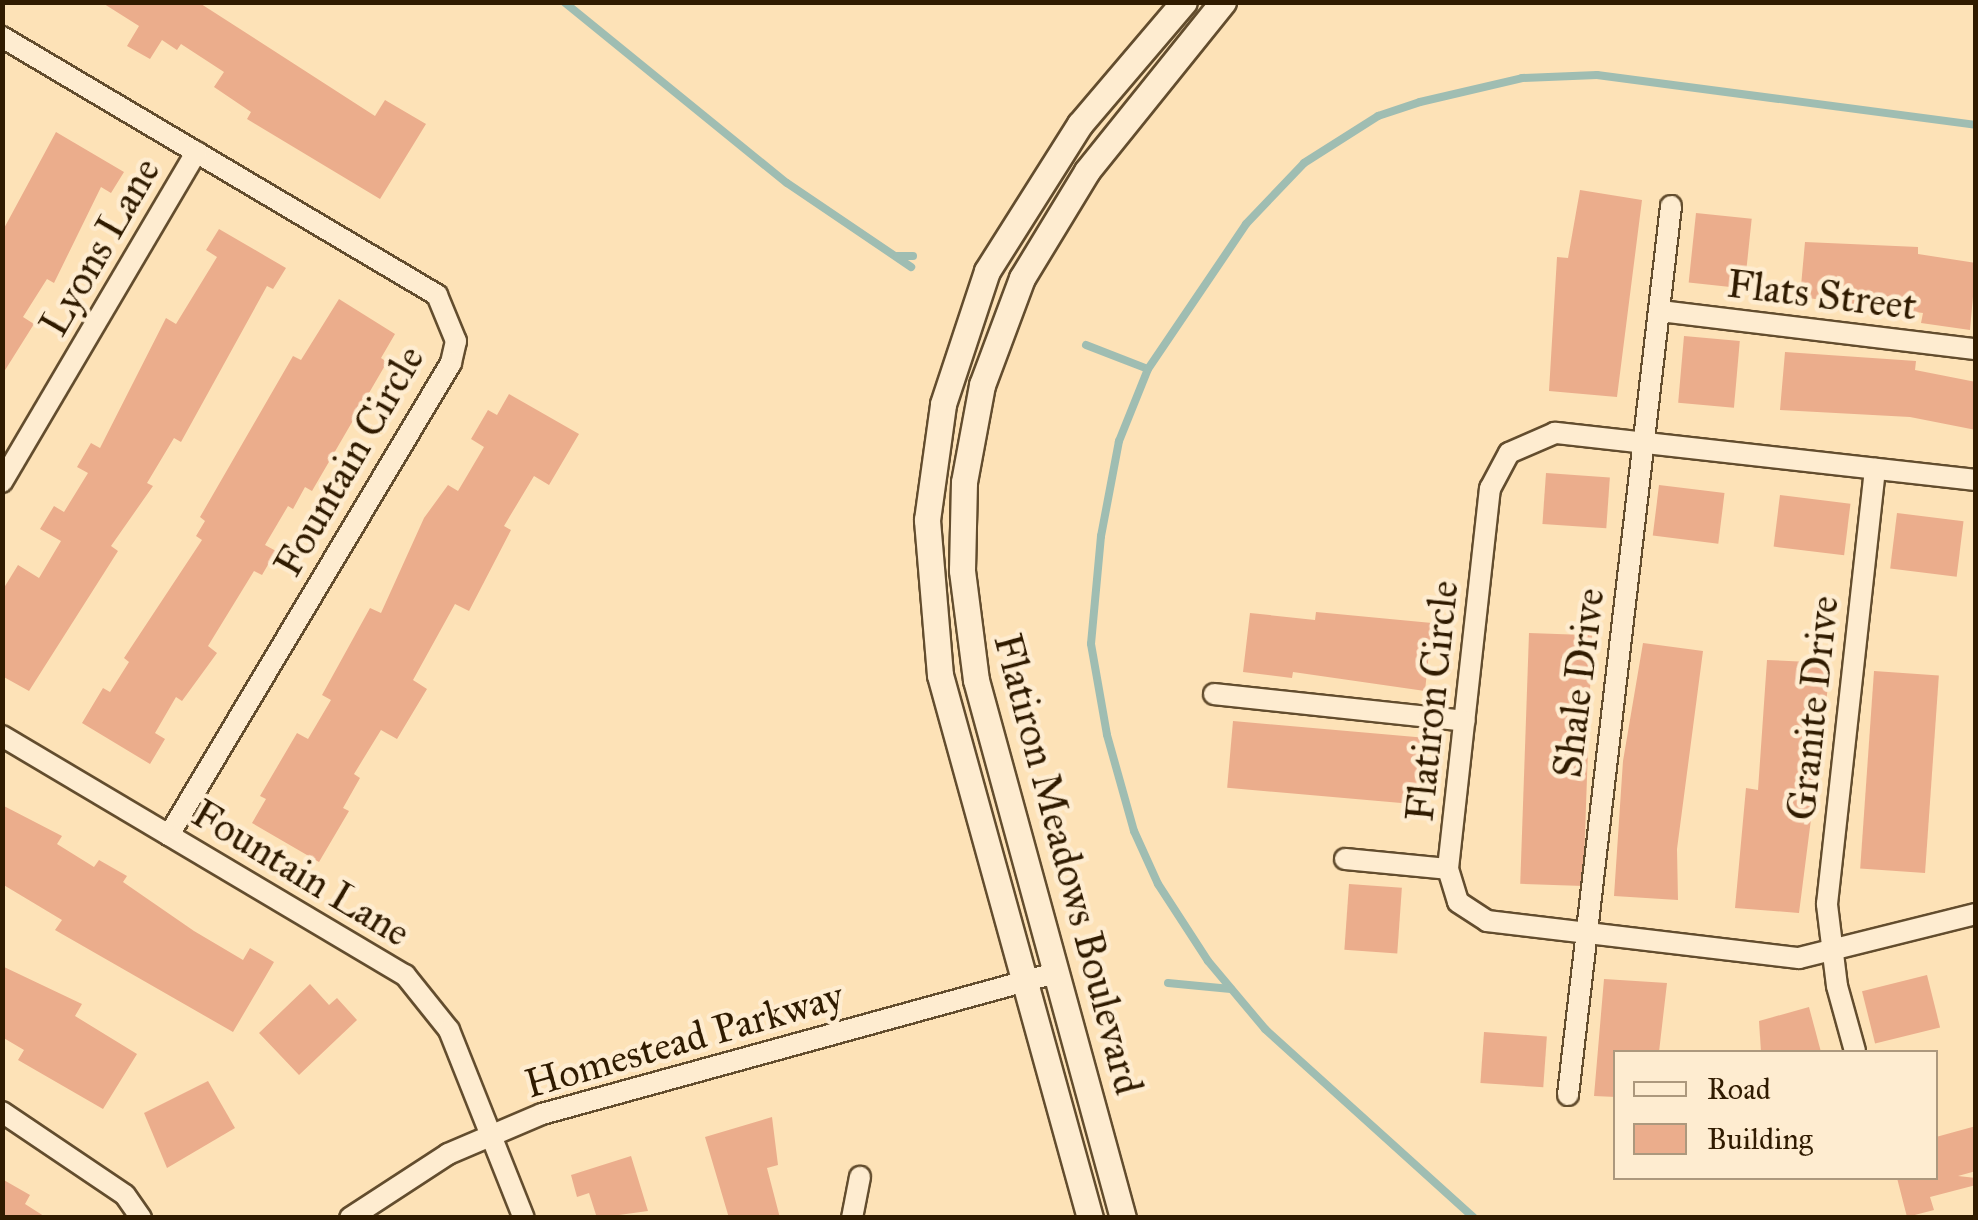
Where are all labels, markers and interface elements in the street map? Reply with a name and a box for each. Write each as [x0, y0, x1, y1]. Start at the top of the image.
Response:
street label: Lyons Lane [30, 149, 170, 345]
street label: Flats Street [1724, 260, 1920, 330]
street label: Fountain Circle [264, 337, 434, 585]
street label: Flatiron Circle [1395, 578, 1469, 824]
street label: Shale Drive [1544, 586, 1614, 780]
street label: Granite Drive [1777, 593, 1849, 823]
street label: Flatiron Meadows Boulevard [983, 628, 1153, 1100]
street label: Fountain Lane [183, 789, 419, 957]
street label: Homestead Parkway [519, 972, 849, 1108]
legend [1613, 1050, 1938, 1180]
text: Road [1707, 1071, 1771, 1107]
text: Building [1707, 1121, 1813, 1157]

